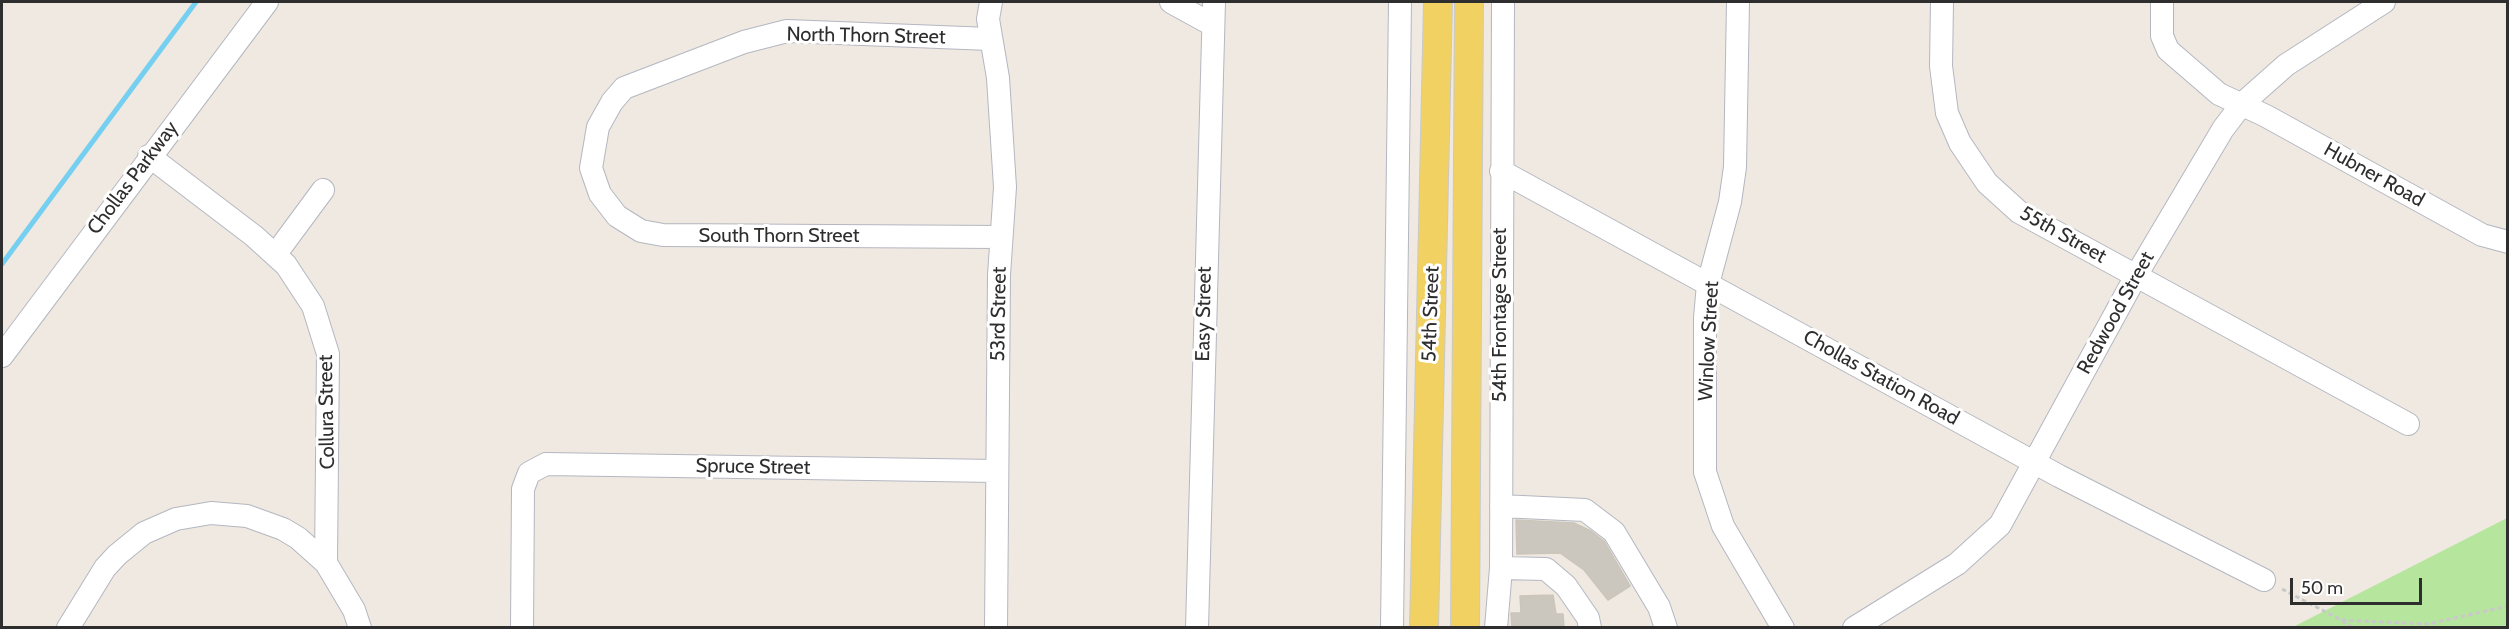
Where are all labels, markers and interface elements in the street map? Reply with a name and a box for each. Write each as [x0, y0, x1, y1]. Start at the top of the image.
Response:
street label: North Thorn Street [786, 23, 946, 49]
street label: Chollas Parkway [83, 117, 183, 239]
street label: Hubner Road [2320, 138, 2428, 212]
street label: 55th Street [2016, 201, 2110, 269]
street label: South Thorn Street [698, 224, 860, 248]
street label: 54th Frontage Street [1488, 228, 1512, 402]
street label: Redwood Street [2072, 248, 2160, 378]
street label: 53rd Street [986, 266, 1012, 362]
street label: Easy Street [1191, 266, 1217, 362]
street label: 54th Street [1417, 266, 1445, 362]
street label: Winlow Street [1694, 280, 1724, 402]
street label: Chollas Station Road [1799, 325, 1963, 431]
street label: Collura Street [314, 354, 340, 470]
street label: Spruce Street [696, 454, 810, 480]
scale bar [2293, 566, 2425, 604]
text: 50 m [2301, 577, 2343, 599]

